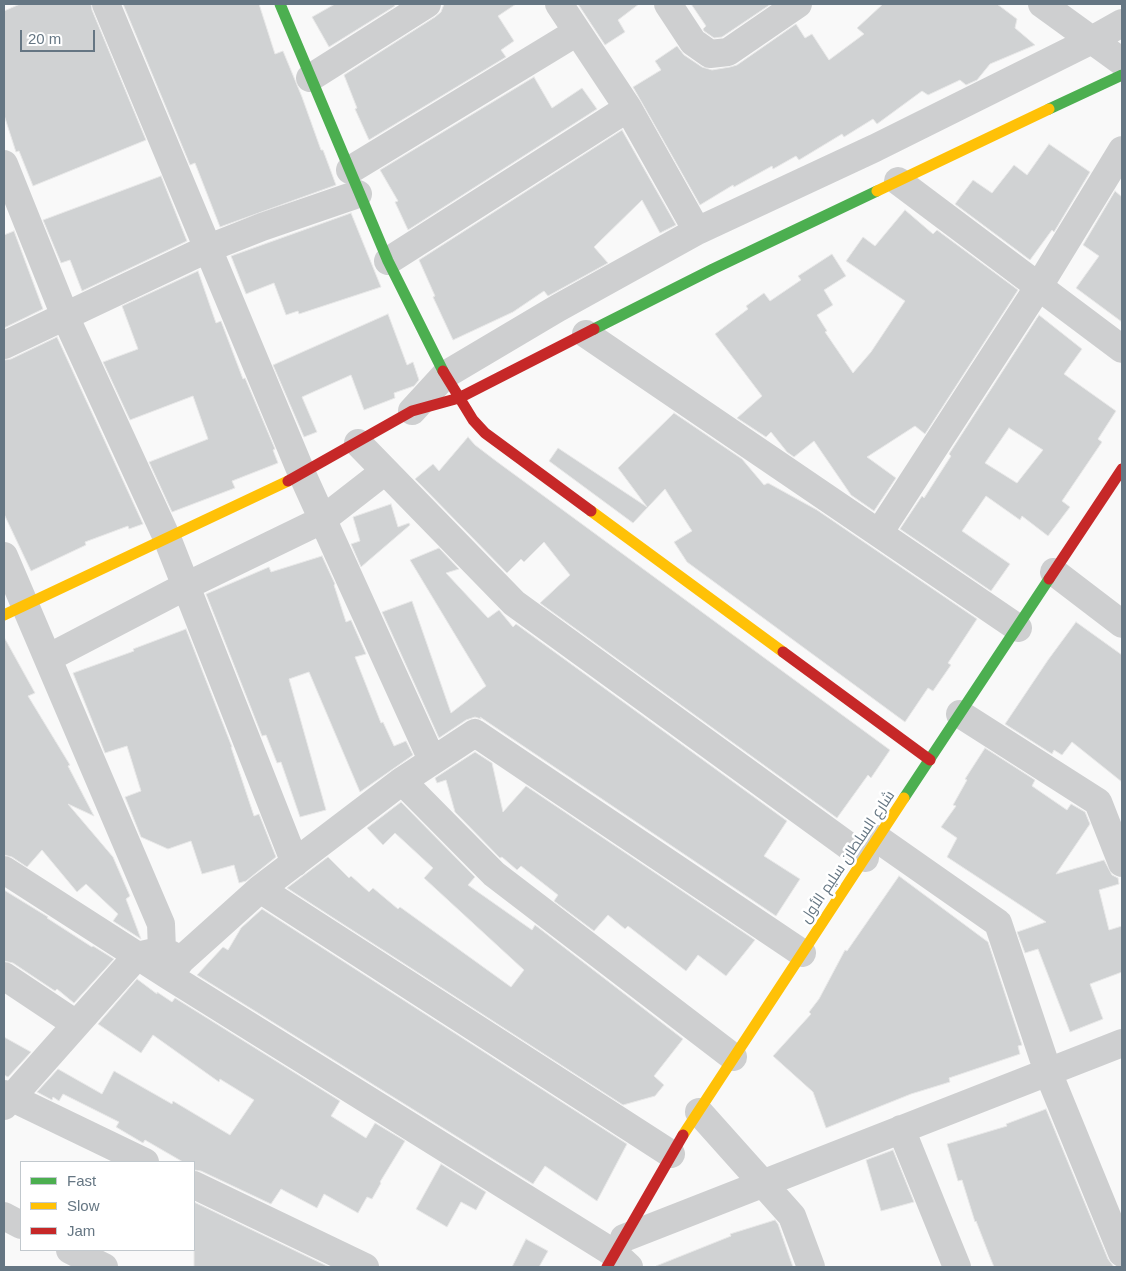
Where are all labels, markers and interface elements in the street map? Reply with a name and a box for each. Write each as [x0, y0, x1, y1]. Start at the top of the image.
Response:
scale bar [22, 20, 98, 52]
text: 20 m [28, 30, 61, 47]
street label: شارع السلطان سليم الأول [797, 787, 899, 927]
legend [20, 1161, 195, 1251]
text: Fast [67, 1172, 96, 1189]
text: Slow [67, 1197, 100, 1214]
text: Jam [67, 1222, 95, 1239]

